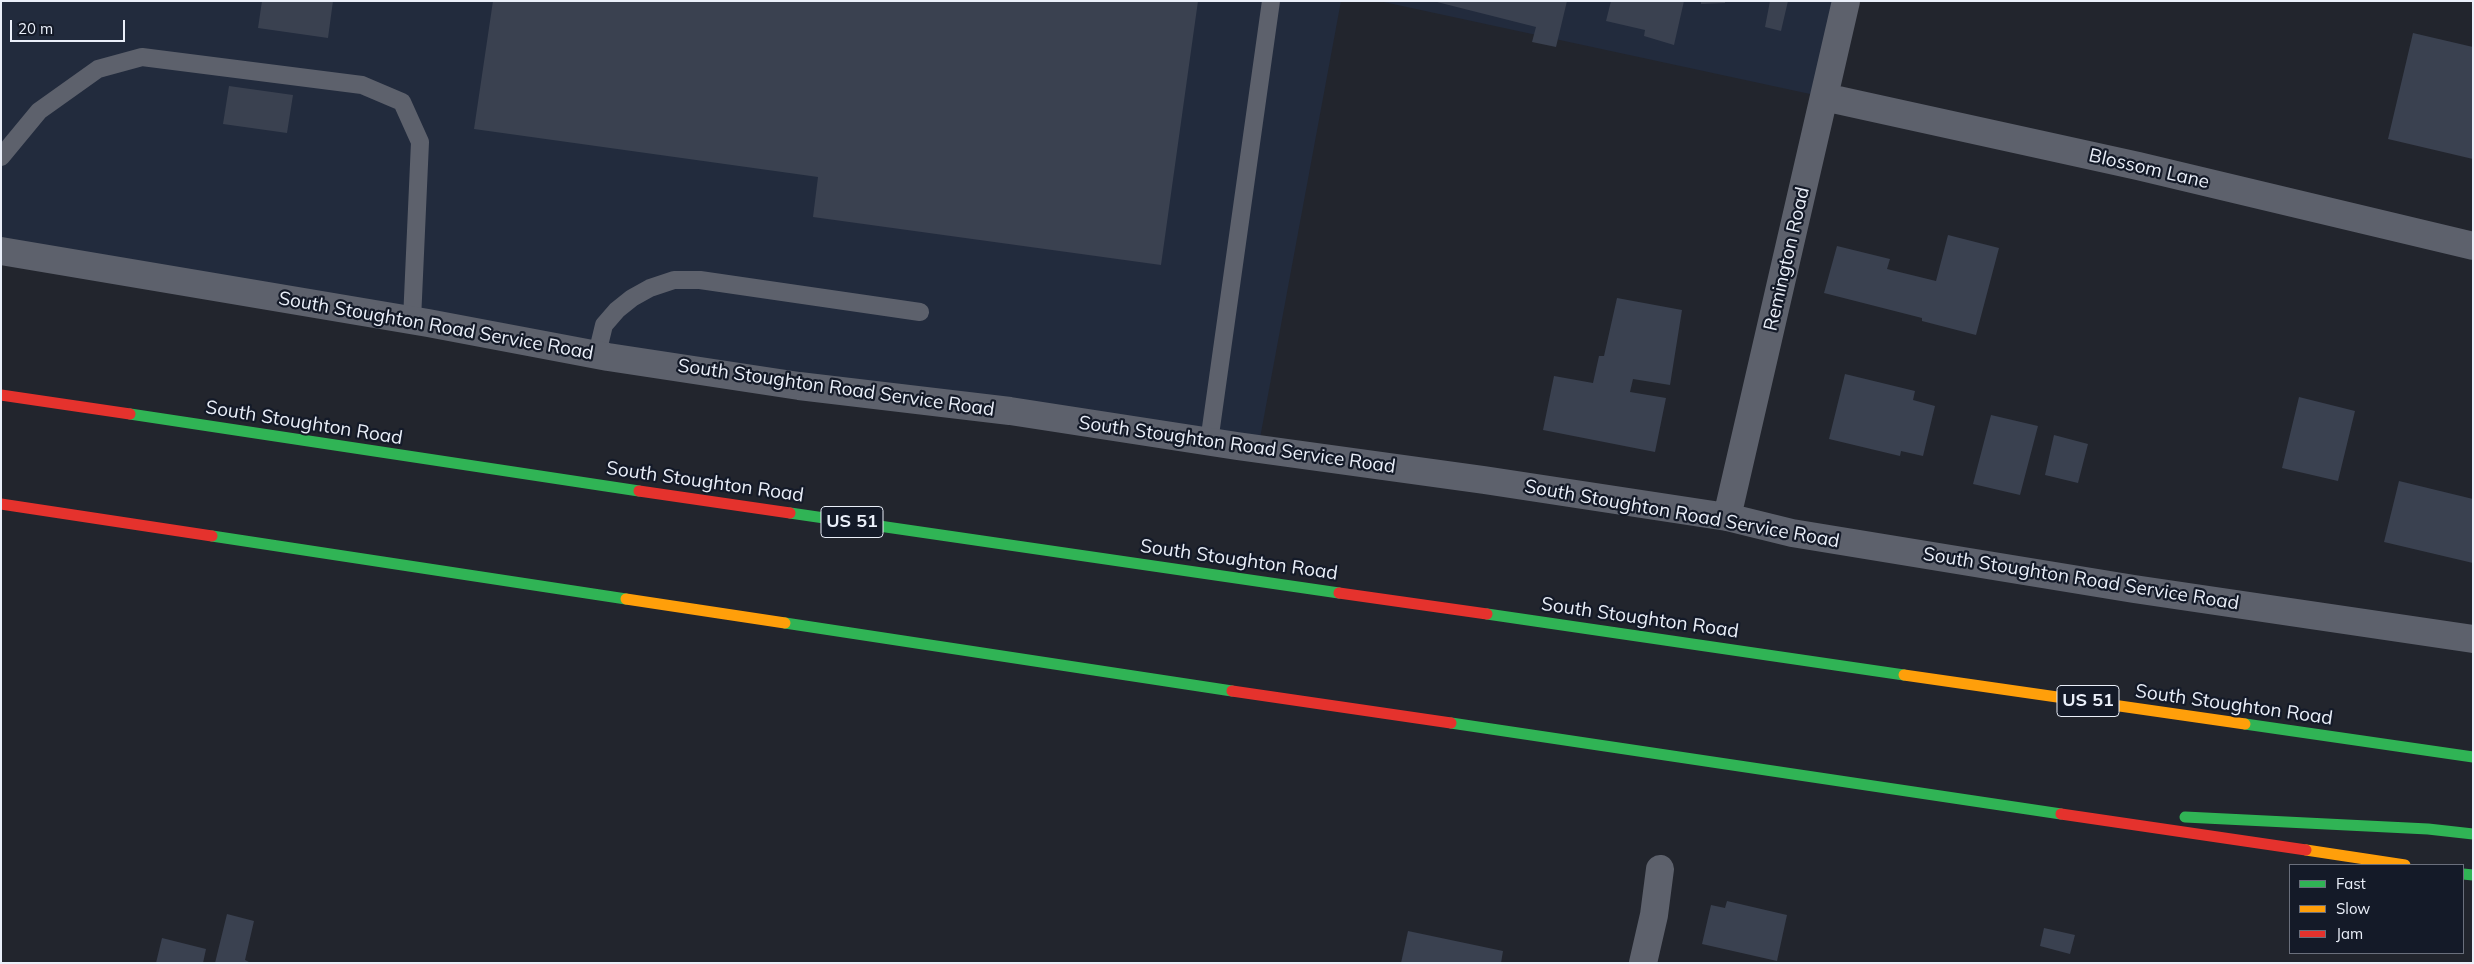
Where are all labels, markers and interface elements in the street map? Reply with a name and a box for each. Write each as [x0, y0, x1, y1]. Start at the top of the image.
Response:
scale bar [12, 10, 128, 42]
text: 20 m [18, 19, 53, 38]
street label: Blossom Lane [2087, 144, 2211, 194]
street label: Remington Road [1759, 185, 1815, 333]
street label: South Stoughton Road Service Road [277, 287, 595, 365]
street label: South Stoughton Road Service Road [676, 354, 996, 422]
street label: South Stoughton Road [204, 396, 404, 450]
street label: South Stoughton Road Service Road [1077, 411, 1397, 479]
street label: South Stoughton Road [605, 457, 805, 507]
street label: South Stoughton Road Service Road [1523, 475, 1841, 553]
road number: US 51 [821, 507, 883, 538]
street label: South Stoughton Road [1139, 535, 1339, 585]
street label: South Stoughton Road Service Road [1921, 543, 2241, 615]
street label: South Stoughton Road [1540, 593, 1740, 643]
street label: South Stoughton Road [2134, 680, 2334, 730]
road number: US 51 [2057, 686, 2119, 716]
legend [2289, 864, 2464, 954]
text: Fast [2336, 874, 2366, 893]
text: Slow [2336, 899, 2370, 918]
text: Jam [2336, 924, 2363, 943]

